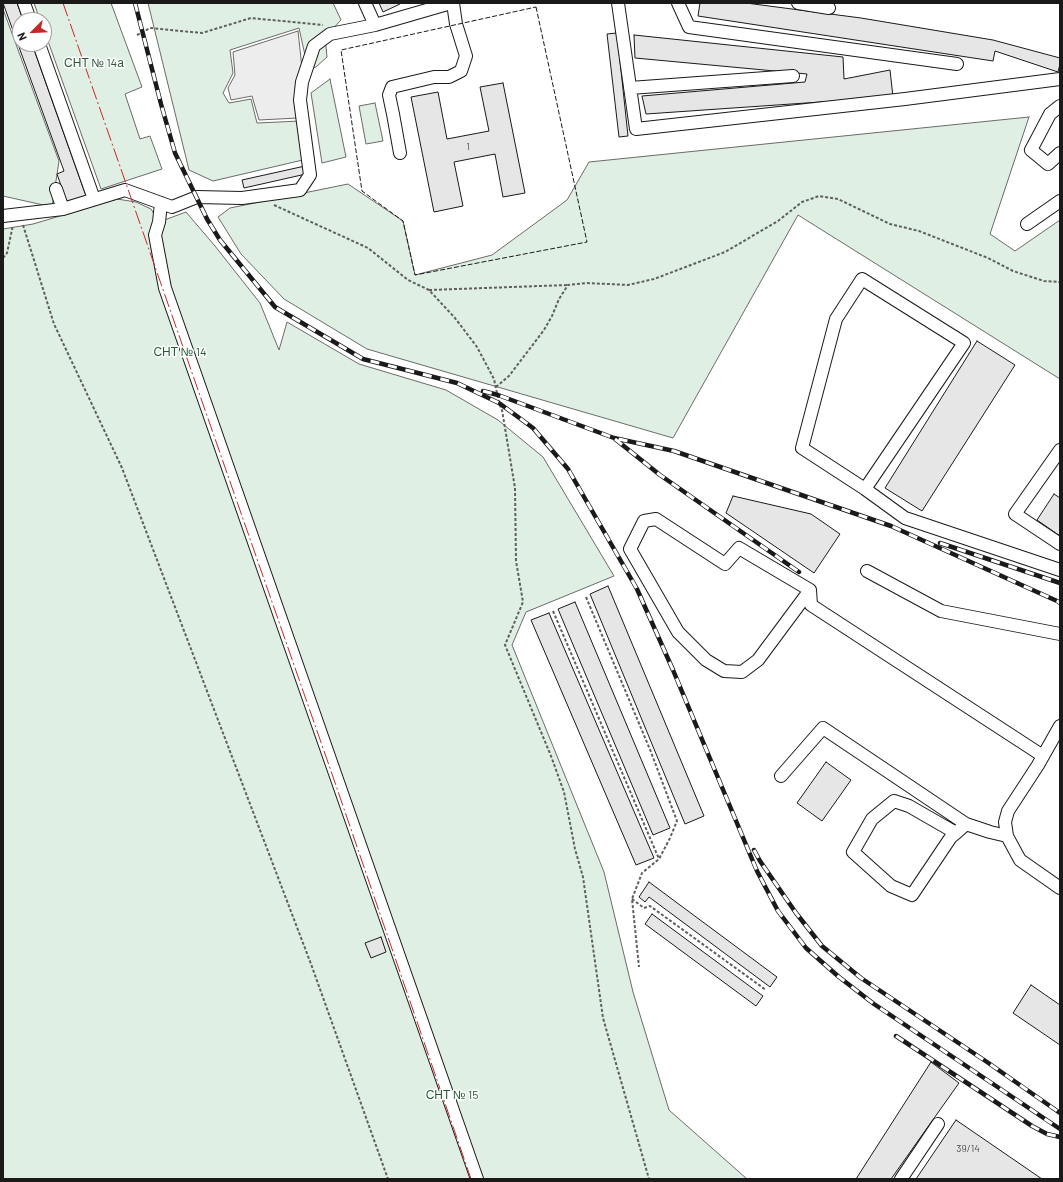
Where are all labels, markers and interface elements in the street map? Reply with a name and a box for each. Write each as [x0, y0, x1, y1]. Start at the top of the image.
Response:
north arrow [12, 12, 52, 52]
text: N [14, 31, 29, 43]
park label: СНТ № 14а [64, 56, 124, 70]
house number: 1 [466, 141, 470, 153]
park label: СНТ № 14 [153, 345, 207, 359]
park label: СНТ № 15 [426, 1088, 478, 1102]
house number: 39/14 [956, 1143, 980, 1155]

